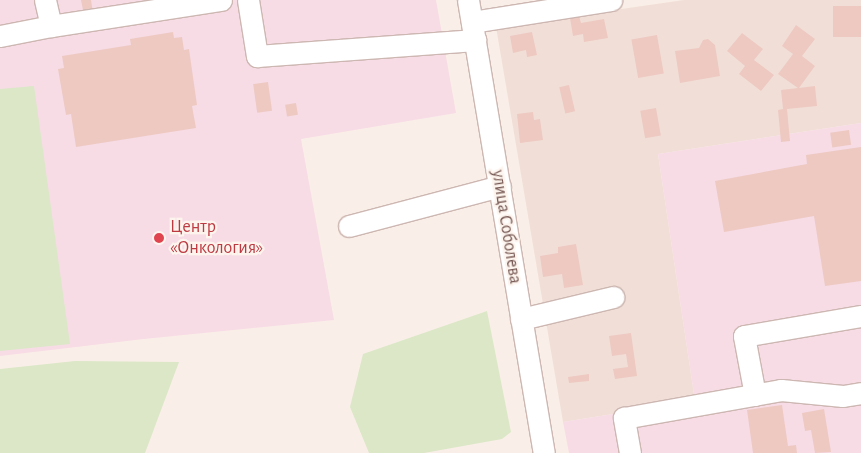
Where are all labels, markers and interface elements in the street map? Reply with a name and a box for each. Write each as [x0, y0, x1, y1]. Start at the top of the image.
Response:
street label: улица Соболева [486, 168, 526, 286]
place label: Центр «Онкология» [170, 217, 263, 260]
marker: Центр «Онкология» [152, 231, 166, 245]

